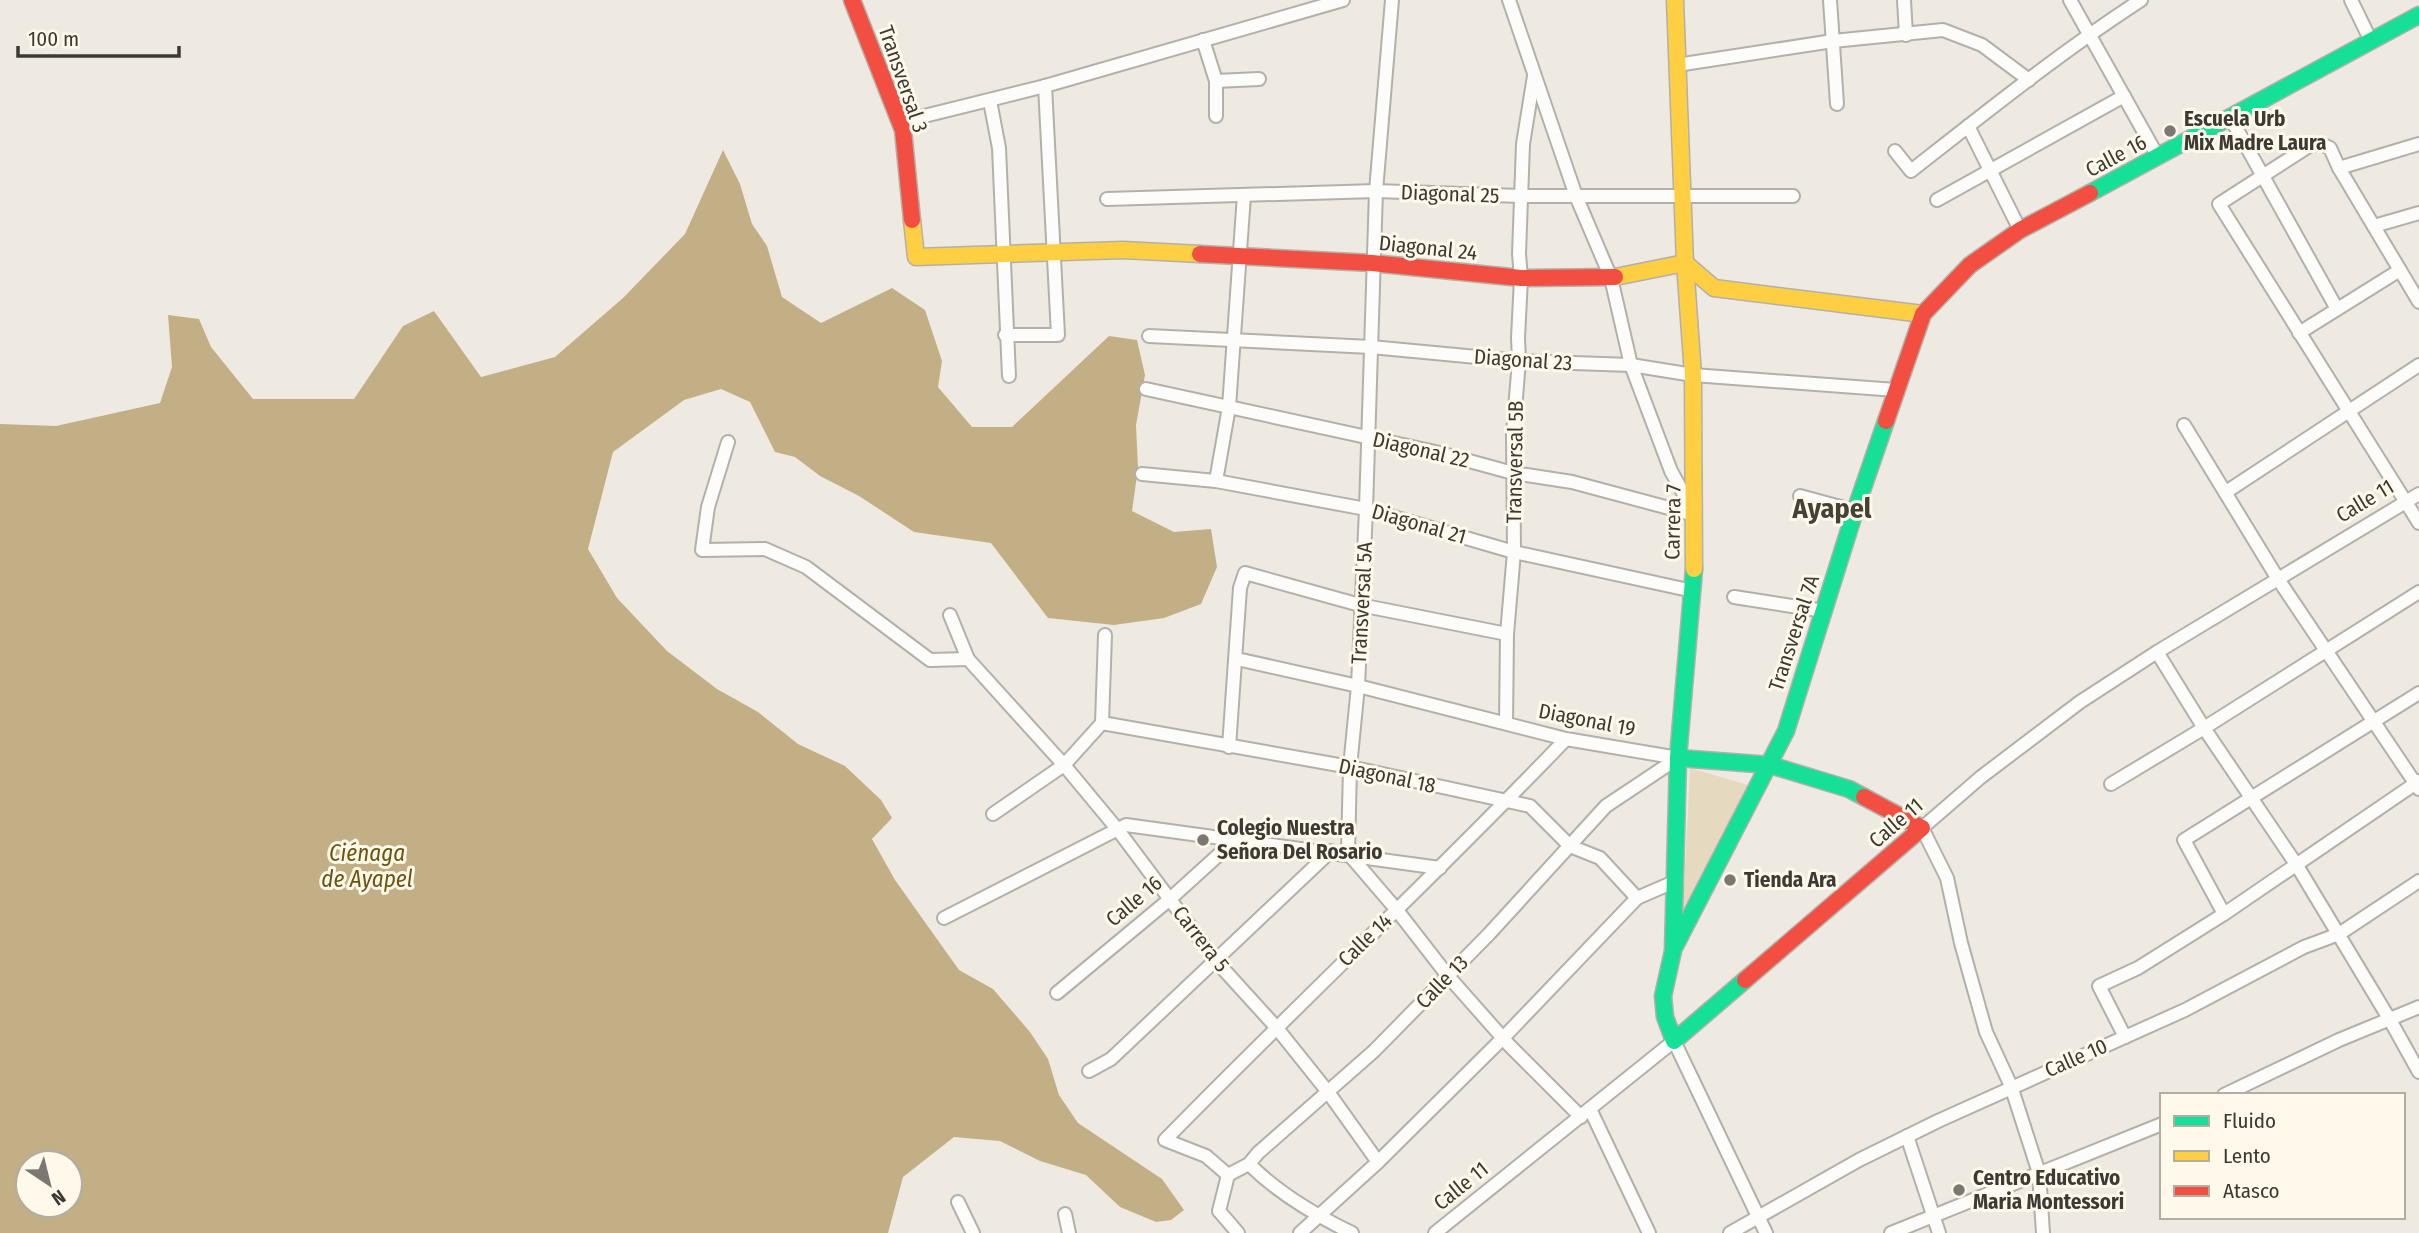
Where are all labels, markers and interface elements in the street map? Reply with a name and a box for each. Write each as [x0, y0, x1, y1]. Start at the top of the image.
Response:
scale bar [18, 14, 178, 58]
street label: Transversal 3 [873, 22, 933, 136]
text: 100 m [28, 26, 79, 52]
place label: Escuela Urb Mix Madre Laura [2184, 106, 2326, 156]
marker: Escuela Urb Mix Madre Laura [2162, 123, 2178, 139]
street label: Calle 16 [2081, 129, 2151, 183]
street label: Diagonal 25 [1400, 179, 1500, 209]
street label: Diagonal 24 [1378, 230, 1478, 266]
street label: Diagonal 23 [1473, 344, 1573, 376]
street label: Transversal 5B [1501, 400, 1529, 524]
street label: Diagonal 22 [1370, 426, 1472, 474]
street label: Calle 11 [2331, 474, 2399, 528]
street label: Carrera 7 [1659, 484, 1687, 560]
district label: Ayapel [1792, 492, 1872, 525]
street label: Diagonal 21 [1369, 498, 1469, 550]
street label: Transversal 5A [1346, 541, 1378, 665]
street label: Transversal 7A [1763, 572, 1825, 694]
street label: Diagonal 19 [1536, 698, 1638, 742]
street label: Diagonal 18 [1336, 753, 1438, 799]
street label: Calle 11 [1864, 793, 1928, 853]
place label: Colegio Nuestra Señora Del Rosario [1217, 815, 1382, 865]
marker: Colegio Nuestra Señora Del Rosario [1195, 832, 1211, 848]
water label: Ciénaga de Ayapel [321, 839, 413, 893]
place label: Tienda Ara [1744, 867, 1837, 893]
street label: Calle 16 [1101, 870, 1167, 932]
marker: Tienda Ara [1722, 872, 1738, 888]
street label: Carrera 5 [1167, 901, 1235, 977]
street label: Calle 14 [1333, 908, 1397, 972]
street label: Calle 13 [1410, 950, 1474, 1014]
street label: Calle 10 [2041, 1033, 2111, 1083]
legend [2160, 1093, 2405, 1219]
text: Fluido [2223, 1108, 2276, 1134]
text: Lento [2223, 1143, 2271, 1169]
north arrow [14, 1149, 84, 1219]
street label: Calle 11 [1428, 1156, 1494, 1216]
place label: Centro Educativo Maria Montessori [1973, 1165, 2124, 1215]
text: Atasco [2223, 1178, 2280, 1204]
marker: Centro Educativo Maria Montessori [1951, 1182, 1967, 1198]
text: N [47, 1185, 70, 1210]

